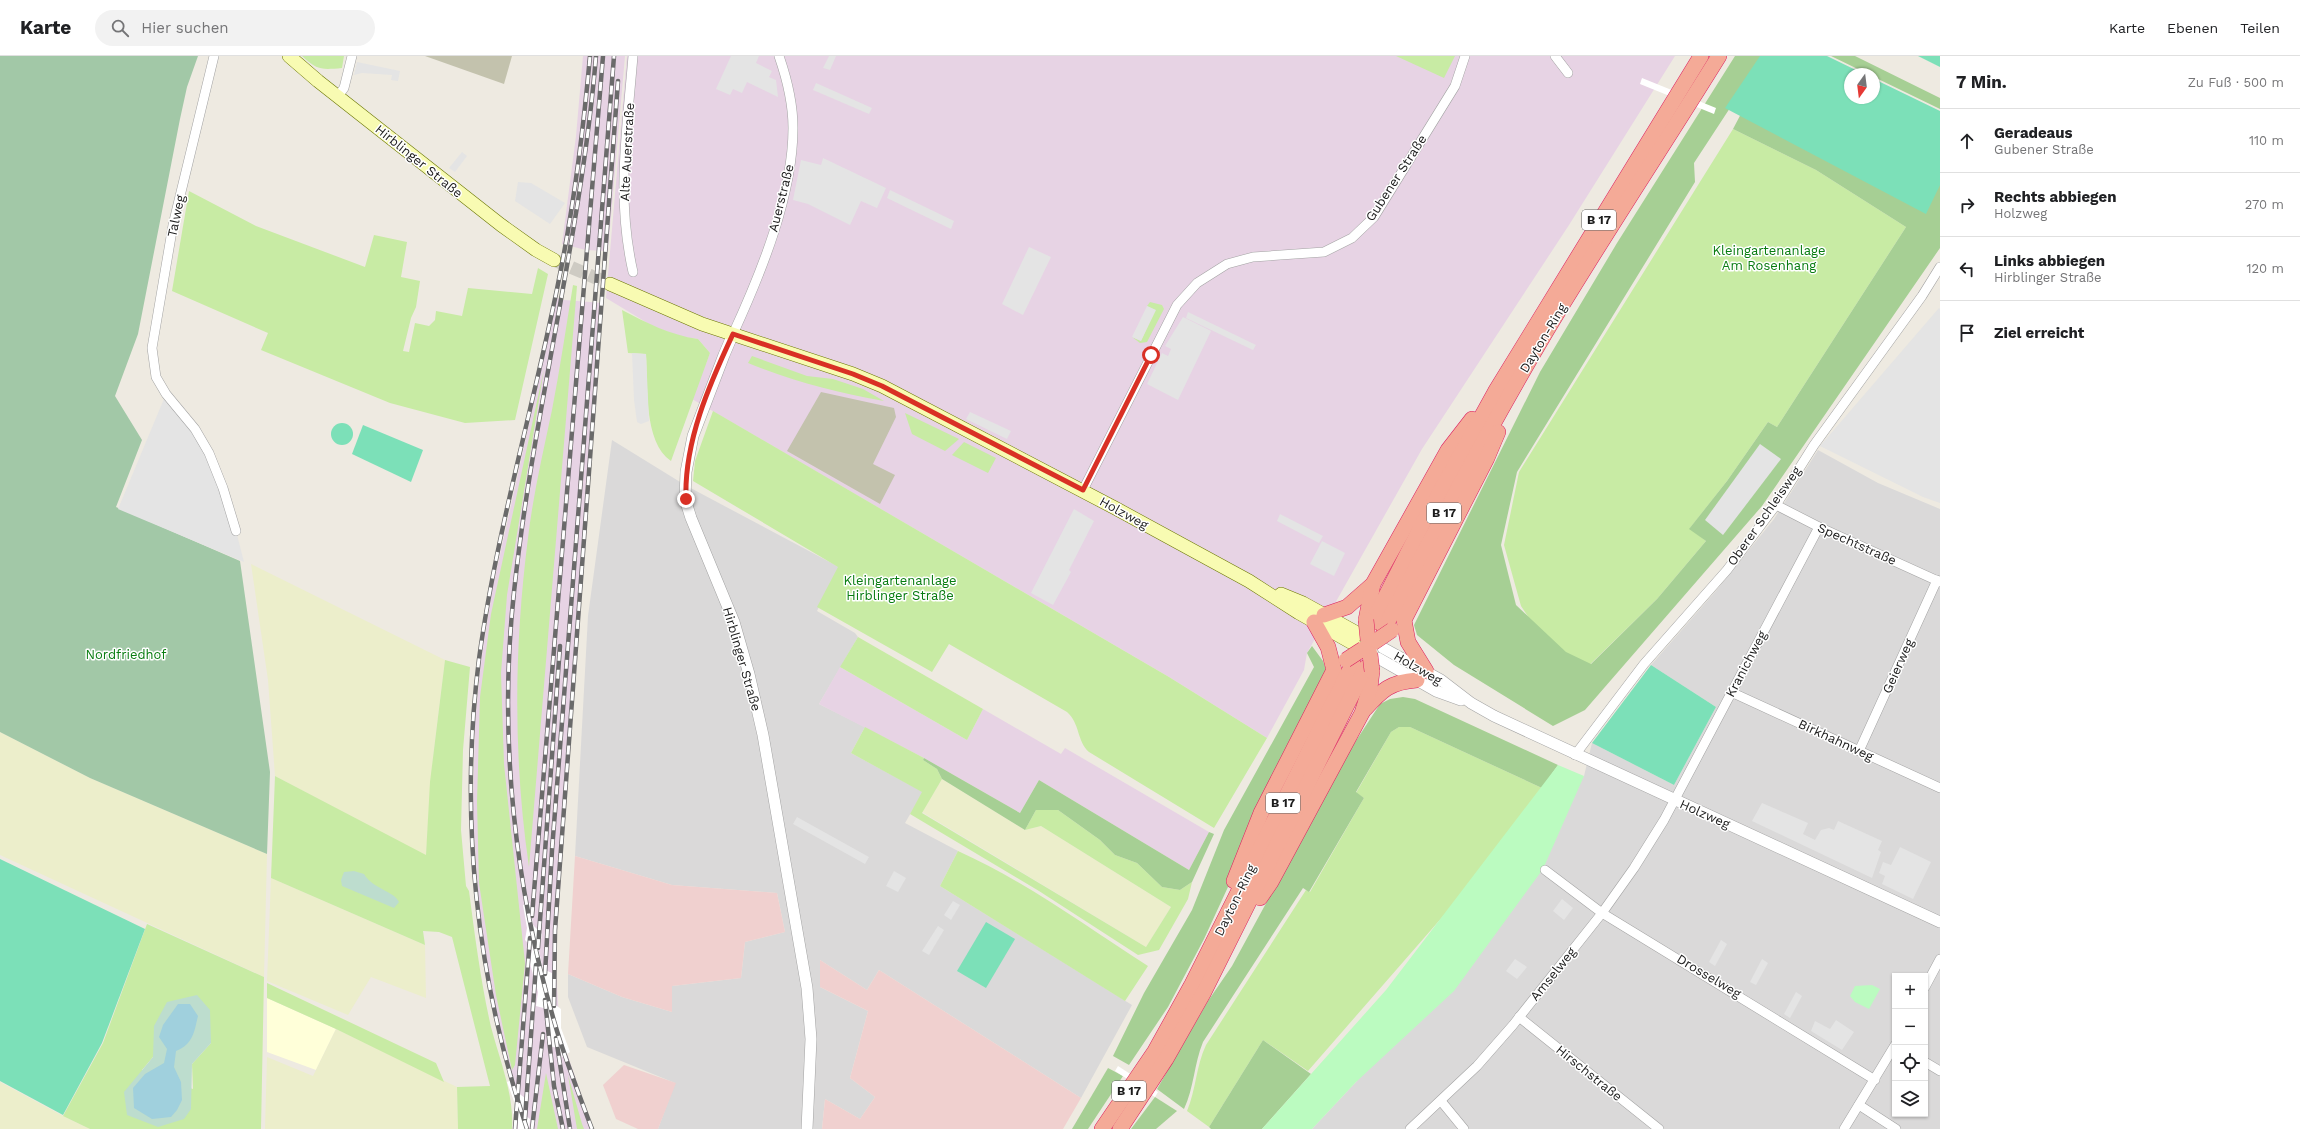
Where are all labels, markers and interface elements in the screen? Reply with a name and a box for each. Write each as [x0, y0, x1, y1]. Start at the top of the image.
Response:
search box [95, 10, 375, 46]
text: Karte [20, 16, 71, 39]
icon: search [109, 17, 131, 39]
text: Hier suchen [141, 19, 229, 37]
text: Karte [2109, 20, 2145, 36]
text: Ebenen [2167, 20, 2218, 36]
text: Teilen [2240, 20, 2280, 36]
north arrow [1844, 68, 1880, 104]
text: 7 Min. [1956, 72, 2007, 92]
text: Zu Fuß · 500 m [2188, 75, 2284, 90]
street label: Alte Auerstraße [617, 102, 637, 202]
street label: Hirblinger Straße [372, 121, 466, 201]
text: Geradeaus [1994, 124, 2073, 142]
icon: ahead [1956, 130, 1978, 152]
street label: Gubener Straße [1363, 132, 1429, 224]
text: 110 m [2249, 133, 2284, 148]
text: Gubener Straße [1994, 142, 2094, 157]
street label: Auerstraße [765, 163, 797, 233]
text: Rechts abbiegen [1994, 188, 2116, 206]
street label: Talweg [164, 193, 188, 238]
icon: right [1956, 194, 1978, 216]
text: 270 m [2245, 197, 2284, 212]
text: Holzweg [1994, 206, 2047, 221]
road number: B 17 [1582, 210, 1616, 230]
park label: Kleingartenanlage Am Rosenhang [1713, 243, 1825, 273]
text: Links abbiegen [1994, 252, 2105, 270]
icon: left [1956, 258, 1978, 280]
text: 120 m [2246, 261, 2284, 276]
text: Hirblinger Straße [1994, 270, 2102, 285]
street label: Dayton-Ring [1516, 301, 1570, 375]
icon: arrive [1956, 322, 1978, 344]
text: Ziel erreicht [1994, 324, 2084, 342]
route start [1142, 346, 1160, 364]
street label: Oberer Schleisweg [1724, 464, 1804, 568]
route end [677, 490, 695, 508]
street label: Holzweg [1097, 494, 1151, 533]
road number: B 17 [1427, 503, 1461, 523]
street label: Spechtstraße [1815, 520, 1899, 568]
park label: Kleingartenanlage Hirblinger Straße [844, 573, 956, 603]
street label: Hirblinger Straße [720, 605, 764, 713]
street label: Kranichweg [1722, 628, 1770, 700]
street label: Geierweg [1879, 636, 1917, 696]
park label: Nordfriedhof [86, 647, 166, 662]
street label: Holzweg [1391, 648, 1445, 688]
street label: Birkhahnweg [1796, 716, 1876, 764]
road number: B 17 [1266, 793, 1300, 813]
street label: Holzweg [1678, 796, 1732, 832]
street label: Dayton-Ring [1211, 862, 1259, 938]
street label: Amselweg [1527, 944, 1579, 1004]
street label: Drosselweg [1674, 951, 1744, 1001]
map controls [1892, 973, 1928, 1117]
button: + [1892, 973, 1928, 1009]
button: − [1892, 1009, 1928, 1045]
street label: Hirschstraße [1553, 1042, 1625, 1104]
button: locate [1892, 1045, 1928, 1081]
road number: B 17 [1112, 1081, 1146, 1101]
button: layers [1892, 1081, 1928, 1117]

